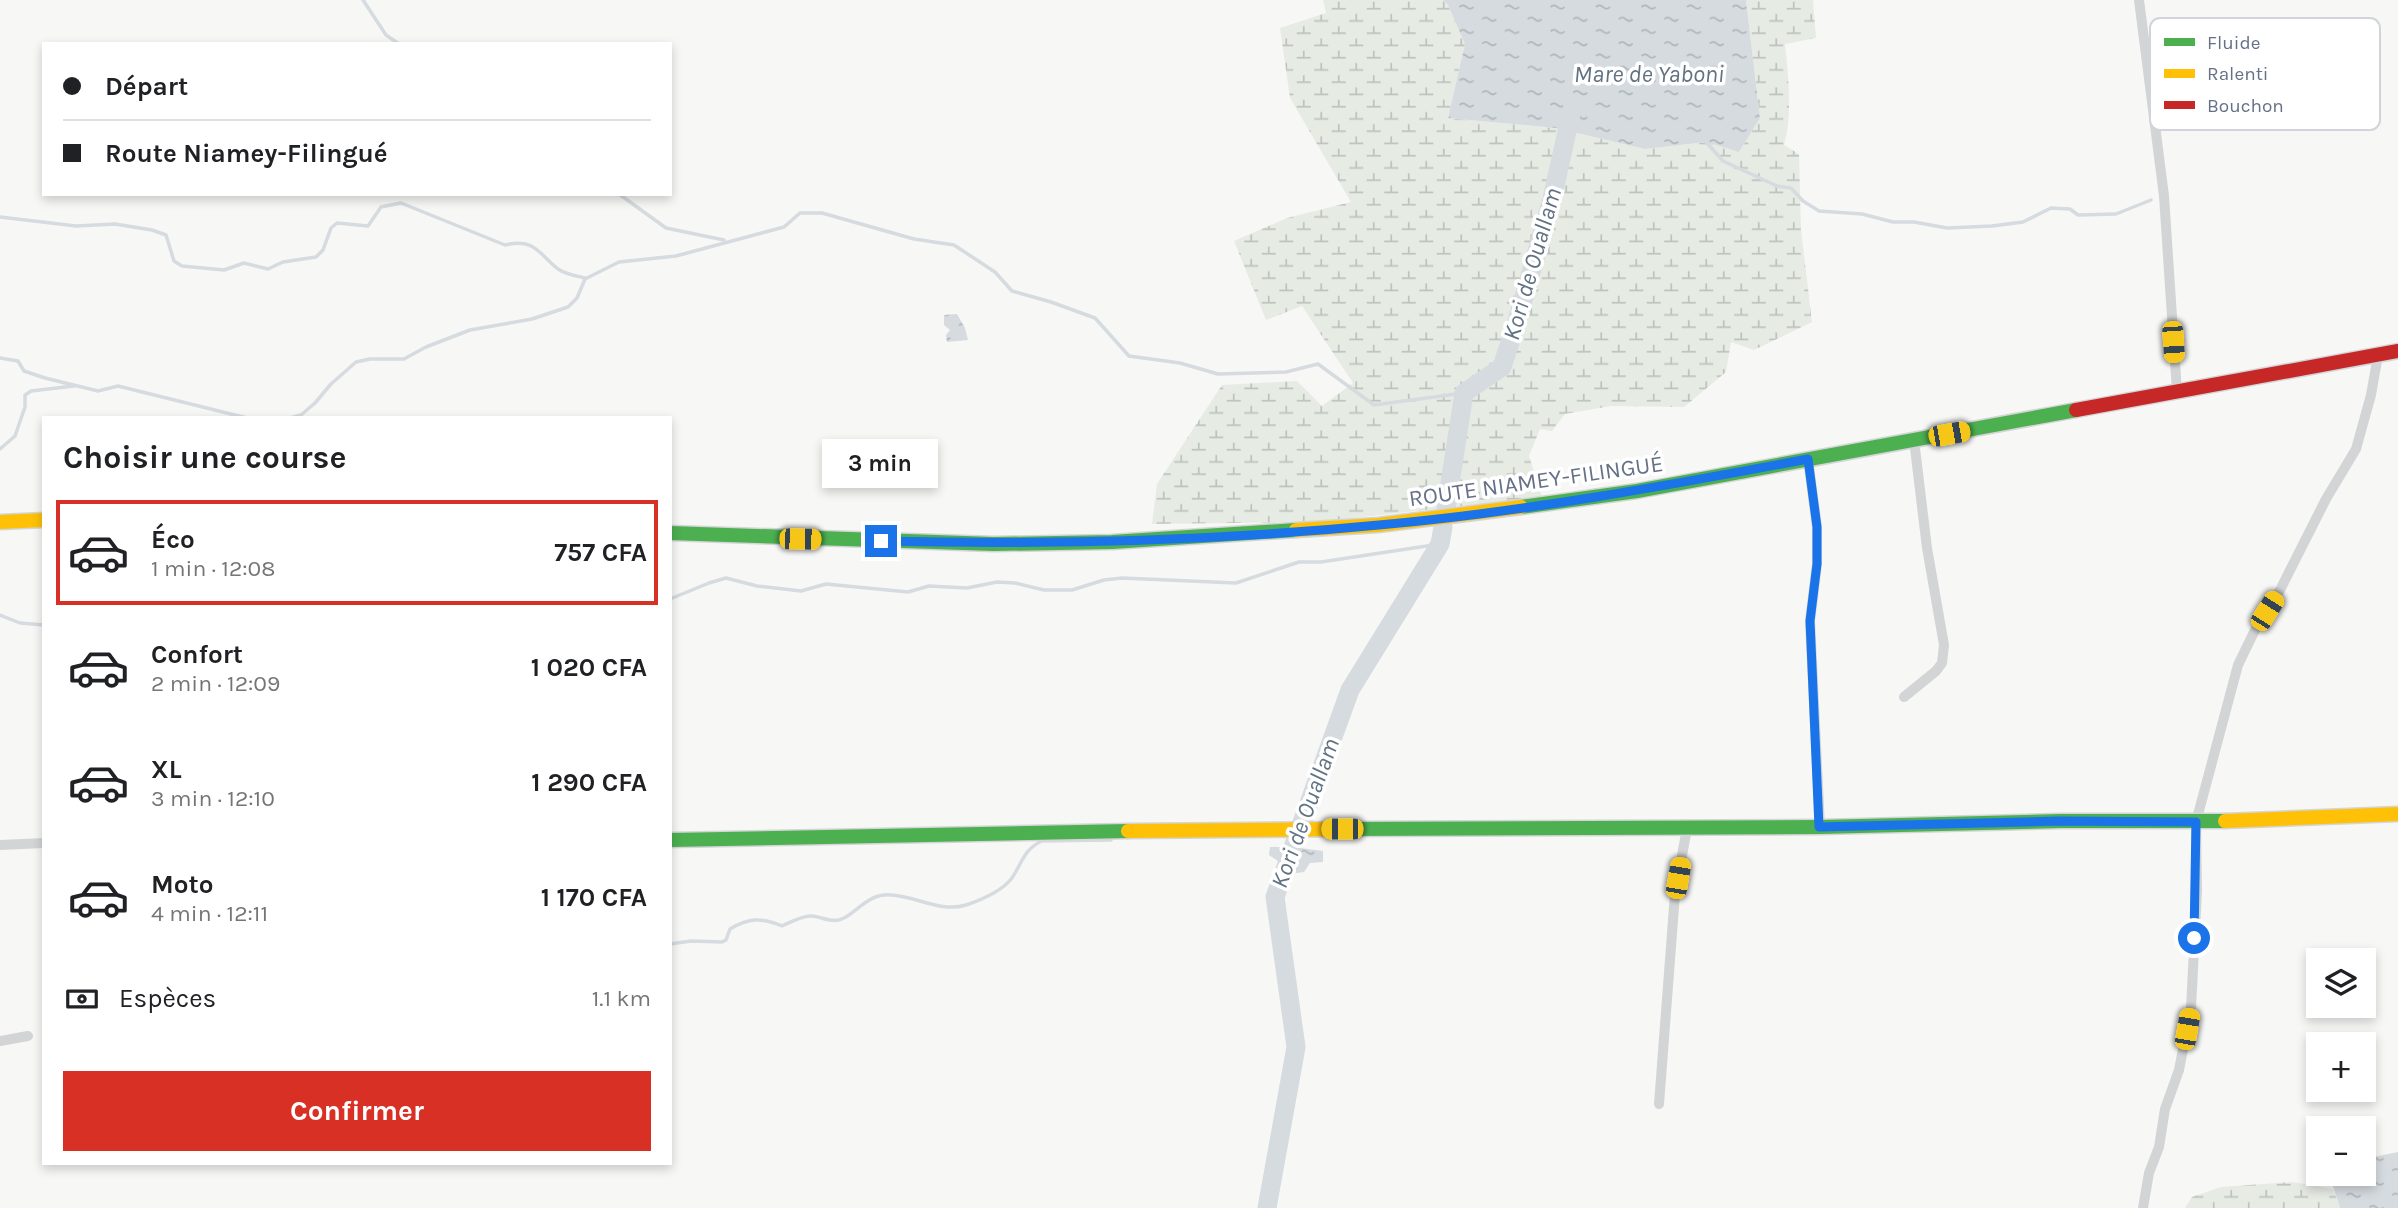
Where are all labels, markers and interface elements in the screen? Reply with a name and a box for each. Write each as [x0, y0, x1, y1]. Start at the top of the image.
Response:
legend [2150, 18, 2380, 130]
text: Fluide [2207, 32, 2260, 54]
water label: Mare de Yaboni [1574, 60, 1724, 88]
text: Ralenti [2207, 63, 2268, 85]
text: Départ [105, 71, 188, 102]
text: Bouchon [2207, 95, 2284, 117]
text: Route Niamey-Filingué [105, 138, 388, 169]
water label: Kori de Ouallam [1497, 185, 1567, 343]
car [2162, 320, 2185, 364]
car [1927, 420, 1972, 448]
text: Choisir une course [63, 439, 346, 476]
callout: 3 min [823, 440, 939, 489]
text: 3 min [848, 450, 912, 477]
street label: ROUTE NIAMEY-FILINGUÉ [1407, 450, 1665, 512]
icon: car [67, 521, 130, 584]
text: Éco [151, 524, 195, 555]
route end [865, 525, 897, 557]
car [779, 528, 822, 550]
text: 757 CFA [554, 537, 647, 568]
text: 1 min · 12:08 [151, 555, 275, 582]
car [2247, 588, 2288, 634]
icon: car [67, 636, 130, 699]
text: Confort [151, 639, 243, 670]
text: 1 020 CFA [531, 652, 647, 683]
text: 2 min · 12:09 [151, 670, 280, 697]
water label: Kori de Ouallam [1265, 734, 1345, 892]
icon: car [67, 751, 130, 814]
text: XL [151, 754, 182, 785]
text: 1 290 CFA [531, 767, 647, 798]
text: 3 min · 12:10 [151, 785, 275, 812]
car [1322, 819, 1364, 840]
car [1665, 855, 1692, 901]
icon: car [67, 866, 130, 929]
text: Moto [151, 869, 213, 900]
text: 1 170 CFA [541, 882, 647, 913]
text: 4 min · 12:11 [151, 900, 268, 927]
route start [2178, 922, 2210, 954]
map controls [2306, 948, 2376, 1186]
button: layers [2306, 948, 2376, 1018]
icon: cash [63, 980, 101, 1018]
text: Espèces [119, 983, 216, 1014]
text: 1.1 km [592, 985, 651, 1012]
car [2174, 1006, 2201, 1052]
button: + [2306, 1032, 2376, 1102]
button: Confirmer [63, 1071, 651, 1151]
button: − [2306, 1116, 2376, 1186]

